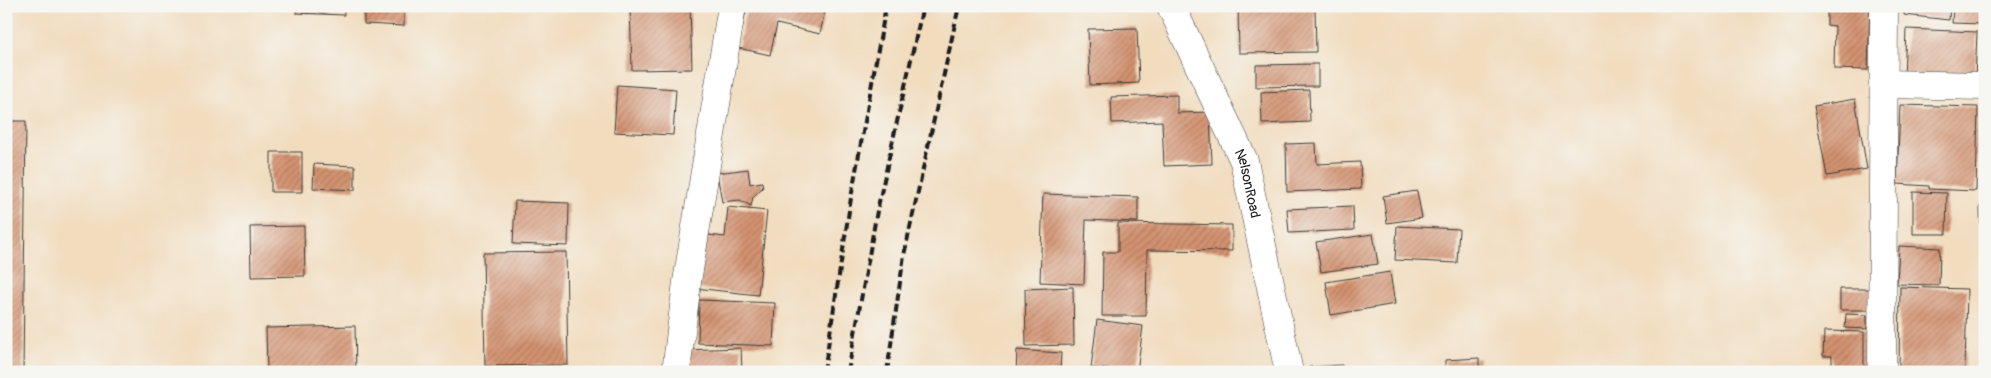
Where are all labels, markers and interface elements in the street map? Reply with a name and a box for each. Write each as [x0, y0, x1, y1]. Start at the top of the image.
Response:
street label: NelsonRoad [1231, 146, 1264, 219]

